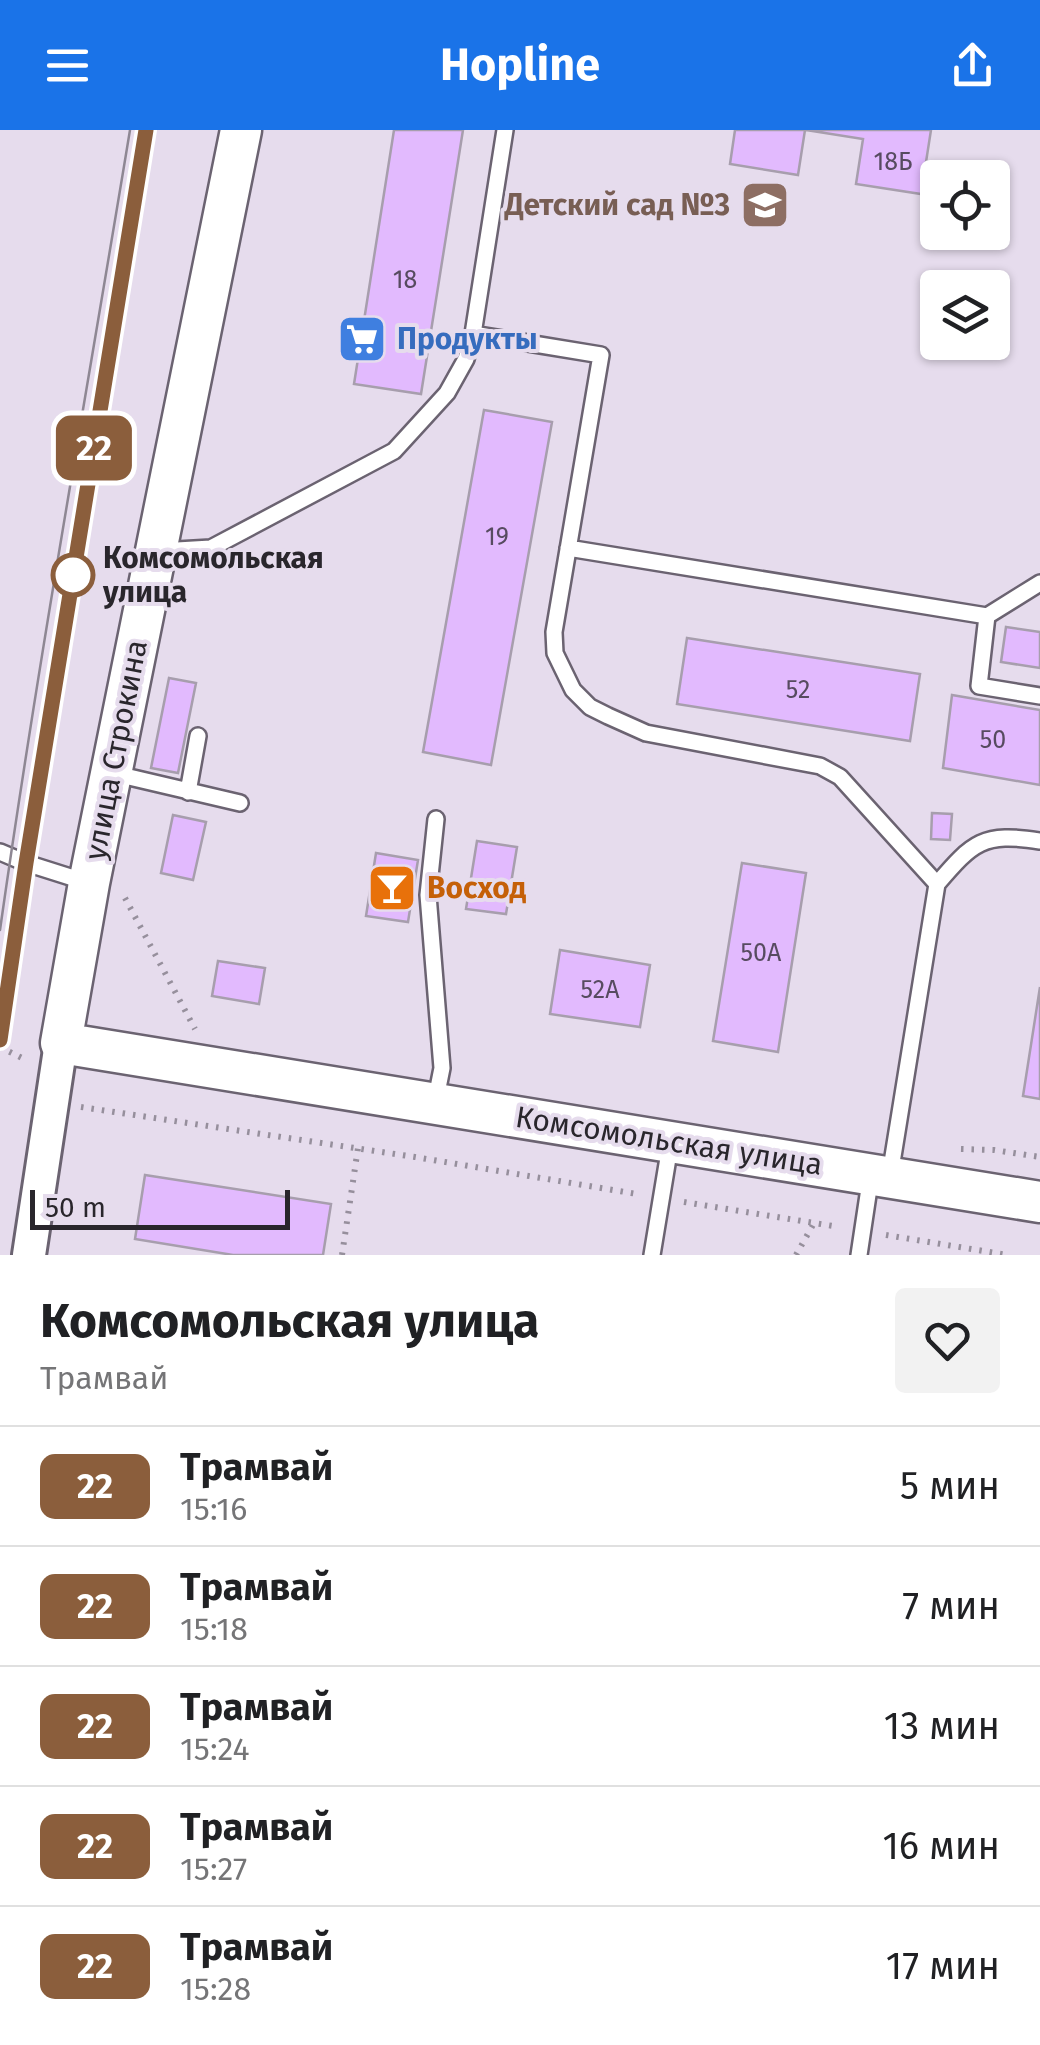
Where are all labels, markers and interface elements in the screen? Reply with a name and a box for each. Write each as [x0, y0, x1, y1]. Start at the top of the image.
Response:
icon: menu [40, 38, 95, 93]
text: Hopline [440, 38, 600, 92]
icon: share [945, 38, 1000, 93]
house number: 18Б [873, 147, 913, 177]
map controls [920, 160, 1010, 360]
button: locate [920, 160, 1010, 250]
school or university icon: Детский сад №3 [739, 179, 791, 231]
place label: Детский сад №3 [504, 187, 730, 223]
house number: 18 [393, 265, 417, 295]
button: layers [920, 270, 1010, 360]
supermarket icon: Продукты [336, 313, 388, 365]
place label: Продукты [397, 321, 538, 357]
line badge: 22 [49, 416, 139, 480]
text: 22 [76, 427, 112, 469]
house number: 19 [485, 522, 509, 552]
place label: Комсомольская улица [102, 540, 324, 610]
marker: Комсомольская улица [52, 554, 94, 596]
street label: улица Строкина [77, 637, 155, 863]
house number: 52 [786, 675, 810, 705]
house number: 50 [980, 725, 1006, 755]
bar icon: Восход [366, 862, 418, 914]
place label: Восход [427, 870, 527, 906]
house number: 50А [741, 938, 782, 968]
house number: 52А [581, 975, 620, 1005]
street label: Комсомольская улица [513, 1099, 825, 1183]
scale bar [30, 1185, 290, 1230]
text: 50 m [45, 1191, 106, 1224]
button: heart [895, 1288, 1000, 1393]
text: Комсомольская улица [40, 1292, 539, 1350]
text: Трамвай [40, 1359, 168, 1397]
text: Трамвай [180, 1444, 333, 1490]
text: 5 мин [900, 1463, 1000, 1509]
text: 22 [77, 1465, 113, 1507]
text: 15:16 [180, 1490, 247, 1528]
text: Трамвай [180, 1564, 333, 1610]
text: 7 мин [902, 1583, 1000, 1629]
text: 22 [77, 1585, 113, 1627]
text: 15:18 [180, 1610, 248, 1648]
text: Трамвай [180, 1684, 333, 1730]
text: 13 мин [884, 1703, 1000, 1749]
text: 22 [77, 1705, 113, 1747]
text: 15:24 [180, 1730, 250, 1768]
text: Трамвай [180, 1804, 333, 1850]
text: 16 мин [882, 1823, 1000, 1869]
text: 22 [77, 1825, 113, 1867]
text: 15:27 [180, 1850, 247, 1888]
text: Трамвай [180, 1924, 333, 1970]
text: 17 мин [886, 1943, 1000, 1989]
text: 22 [77, 1945, 113, 1987]
text: 15:28 [180, 1970, 251, 2008]

